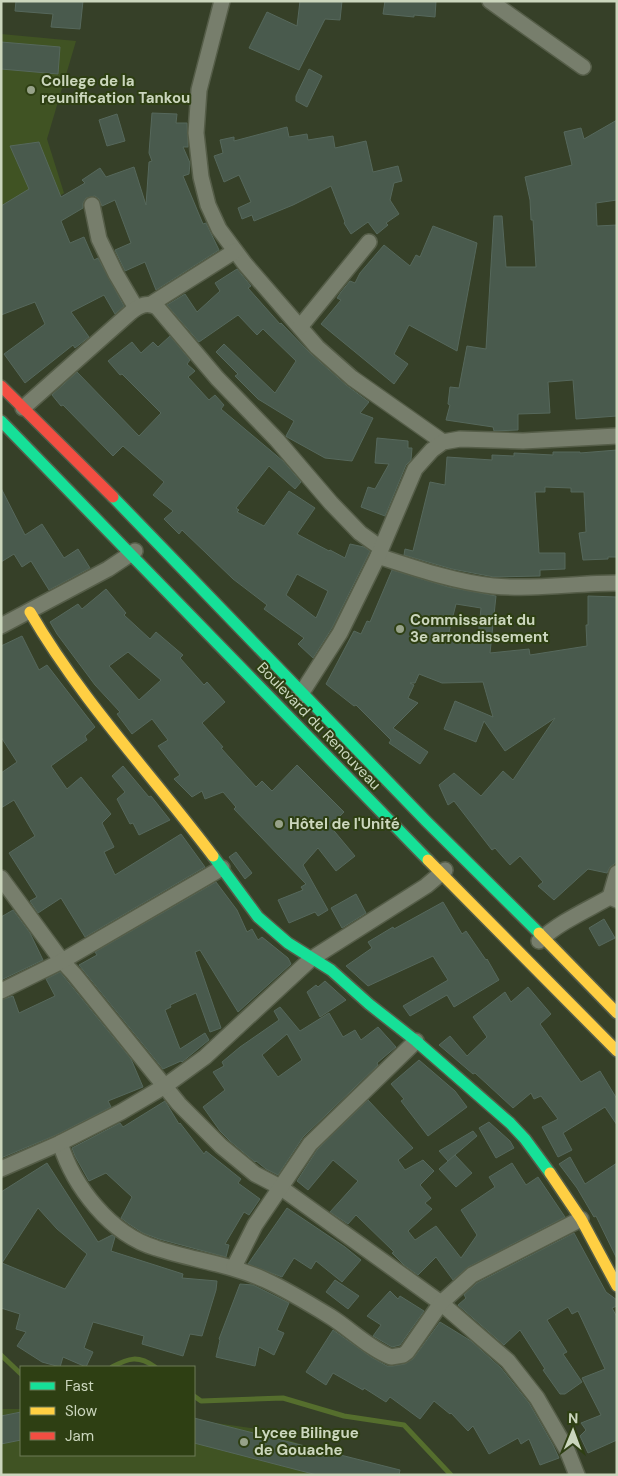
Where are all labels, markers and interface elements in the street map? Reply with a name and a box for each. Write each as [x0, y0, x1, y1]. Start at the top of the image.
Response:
place label: College de la reunification Tankou [41, 71, 190, 108]
marker: College de la reunification Tankou [25, 84, 37, 96]
place label: Commissariat du 3e arrondissement [410, 610, 549, 647]
marker: Commissariat du 3e arrondissement [394, 623, 406, 635]
street label: Boulevard du Renouveau [253, 658, 385, 794]
place label: Hôtel de l'Unité [289, 814, 400, 834]
marker: Hôtel de l'Unité [273, 818, 285, 830]
legend [20, 1366, 195, 1456]
text: Fast [65, 1376, 94, 1396]
text: Slow [65, 1401, 98, 1421]
north arrow [548, 1406, 598, 1456]
text: N [568, 1409, 578, 1427]
place label: Lycee Bilingue de Gouache [254, 1423, 359, 1460]
text: Jam [65, 1426, 94, 1446]
marker: Lycee Bilingue de Gouache [238, 1436, 250, 1448]

